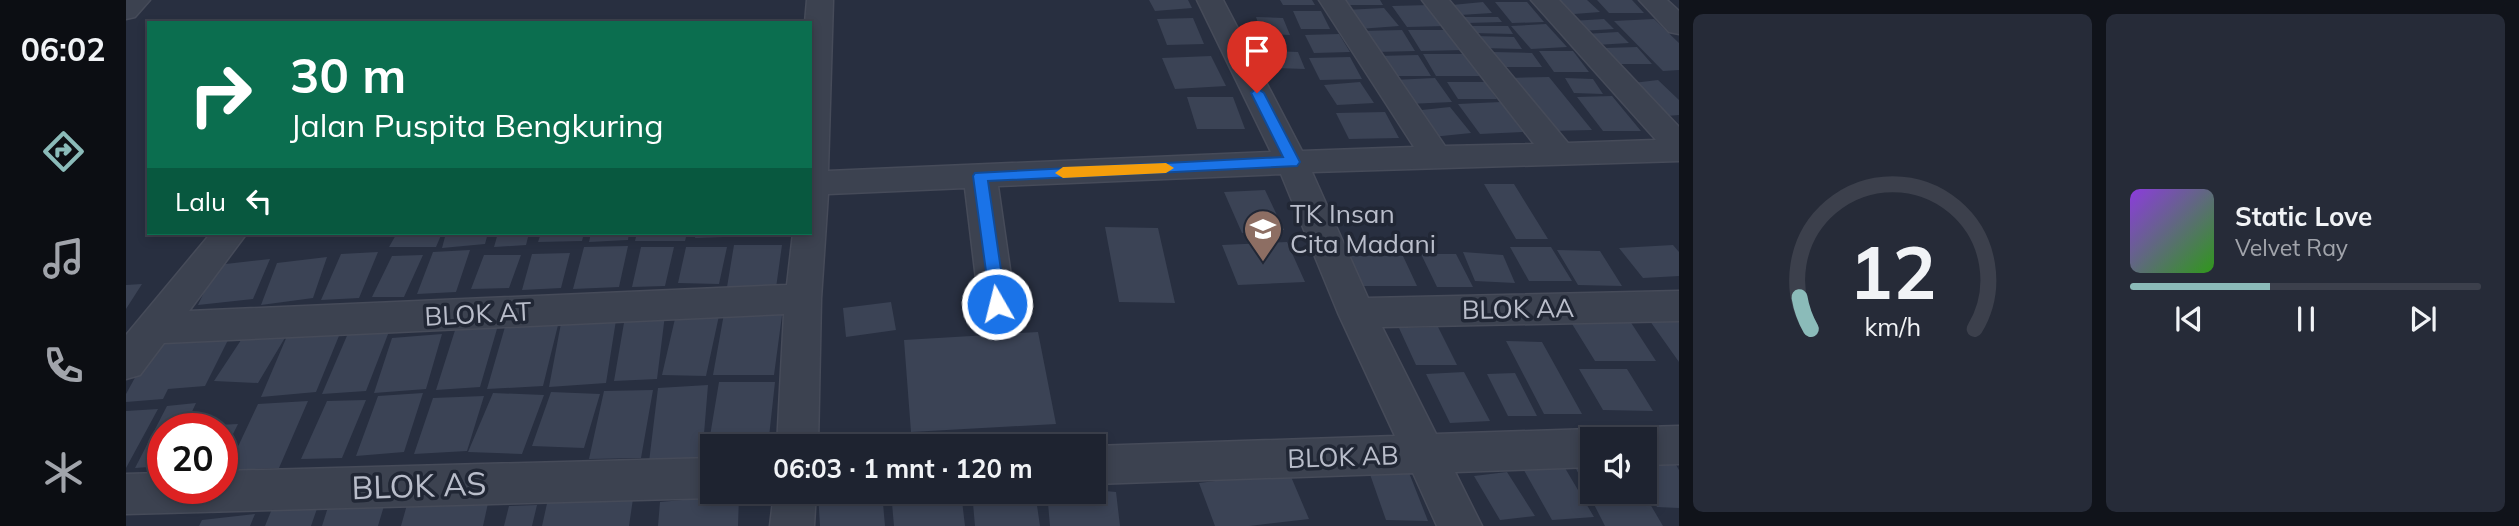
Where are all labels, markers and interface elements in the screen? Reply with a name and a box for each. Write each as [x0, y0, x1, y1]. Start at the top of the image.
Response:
pin [1227, 21, 1287, 93]
text: 06:02 [21, 29, 105, 69]
icon: arrive [1238, 32, 1276, 70]
text: 30 m [290, 44, 406, 105]
icon: right [175, 49, 266, 140]
text: Jalan Puspita Bengkuring [290, 105, 664, 145]
icon: directions [39, 127, 88, 176]
icon: left [240, 182, 278, 220]
text: Lalu [175, 185, 226, 218]
place label: TK Insan Cita Madani [1290, 197, 1436, 260]
text: Static Love [2235, 200, 2372, 233]
school or university icon: TK Insan Cita Madani [1242, 208, 1284, 263]
text: 12 [1849, 226, 1936, 317]
text: Velvet Ray [2235, 233, 2348, 262]
icon: music [39, 234, 88, 283]
position arrow [960, 267, 1034, 341]
street label: BLOK AA [1461, 291, 1575, 326]
street label: BLOK AT [424, 294, 533, 333]
icon: previous [2170, 300, 2208, 338]
icon: pause [2287, 300, 2325, 338]
icon: next [2404, 300, 2442, 338]
text: km/h [1864, 311, 1921, 342]
icon: phone [39, 341, 88, 390]
speed limit sign: 20 [147, 413, 238, 504]
map controls [1580, 427, 1657, 504]
button: sound [1580, 427, 1657, 504]
street label: BLOK AB [1287, 438, 1399, 475]
icon: climate [39, 448, 88, 497]
text: 06:03 · 1 mnt · 120 m [773, 452, 1033, 485]
street label: BLOK AS [351, 463, 487, 507]

